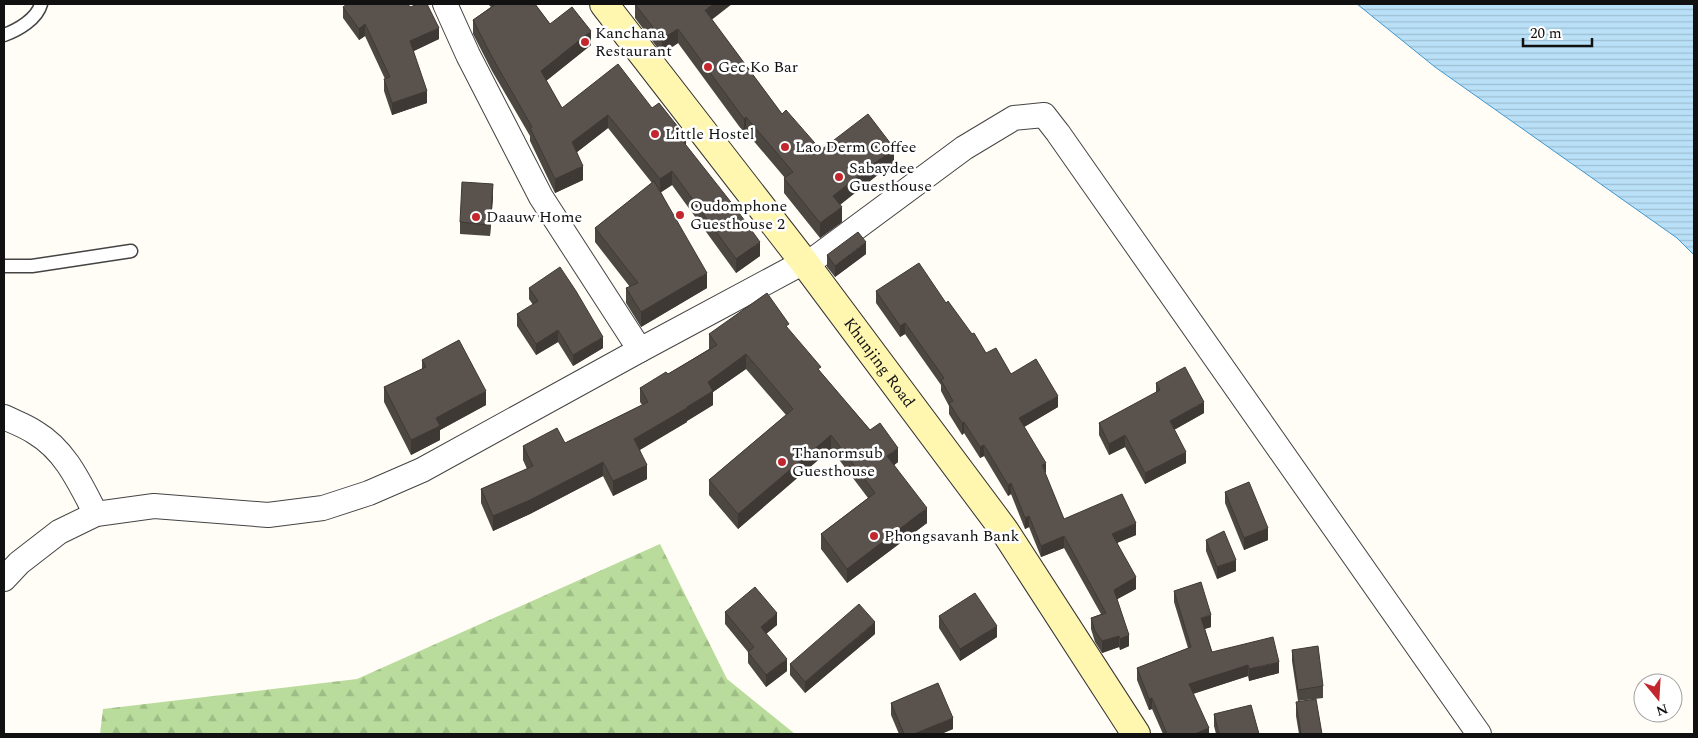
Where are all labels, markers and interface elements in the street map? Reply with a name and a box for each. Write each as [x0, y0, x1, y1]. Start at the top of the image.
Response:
scale bar [1523, 15, 1592, 47]
place label: Kanchana Restaurant [595, 21, 672, 63]
text: 20 m [1530, 22, 1562, 45]
marker: Kanchana Restaurant [579, 36, 591, 48]
place label: Gec Ko Bar [718, 55, 798, 79]
marker: Gec Ko Bar [702, 61, 714, 73]
place label: Little Hostel [665, 122, 754, 146]
marker: Little Hostel [649, 128, 661, 140]
place label: Lao Derm Coffee [795, 135, 917, 159]
marker: Lao Derm Coffee [779, 141, 791, 153]
place label: Sabaydee Guesthouse [849, 156, 932, 198]
marker: Sabaydee Guesthouse [833, 171, 845, 183]
place label: Oudomphone Guesthouse 2 [690, 194, 787, 236]
place label: Daauw Home [486, 205, 582, 229]
marker: Oudomphone Guesthouse 2 [674, 209, 686, 221]
marker: Daauw Home [470, 211, 482, 223]
street label: Khunjing Road [838, 313, 921, 413]
place label: Thanormsub Guesthouse [792, 441, 883, 483]
marker: Thanormsub Guesthouse [776, 456, 788, 468]
place label: Phongsavanh Bank [884, 524, 1019, 548]
marker: Phongsavanh Bank [868, 530, 880, 542]
north arrow [1633, 673, 1683, 723]
text: N [1653, 698, 1671, 722]

